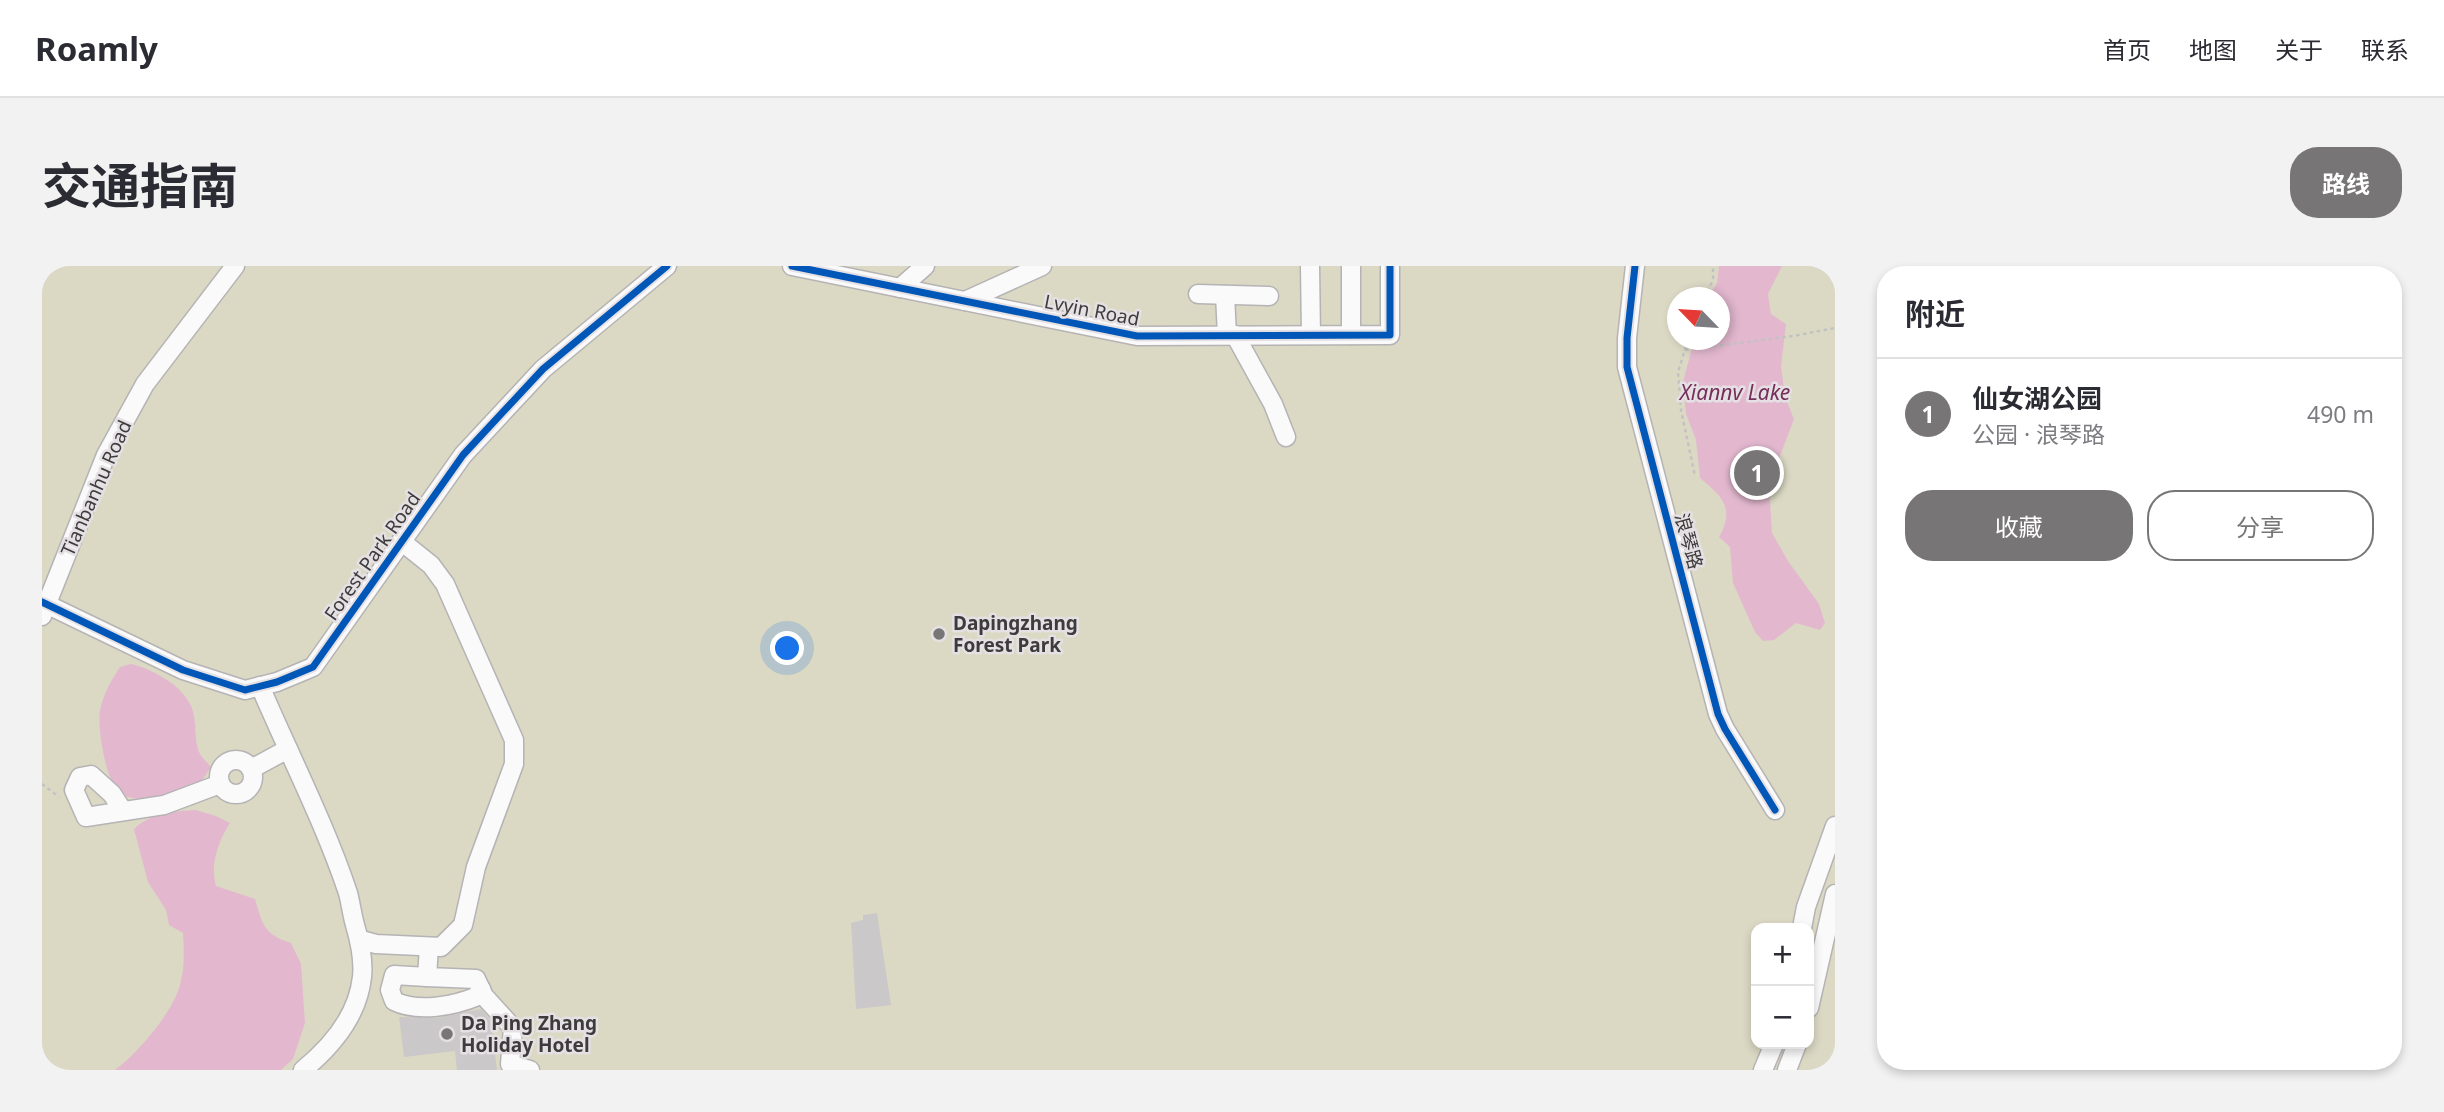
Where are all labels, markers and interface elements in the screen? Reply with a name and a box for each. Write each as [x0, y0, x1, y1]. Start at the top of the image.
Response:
text: Roamly [35, 26, 158, 71]
text: 首页 [2103, 33, 2151, 66]
text: 地图 [2189, 33, 2237, 66]
text: 关于 [2275, 33, 2323, 66]
text: 联系 [2361, 33, 2409, 66]
button: 路线 [2290, 147, 2402, 218]
text: 交通指南 [42, 152, 238, 218]
north arrow [1667, 287, 1730, 350]
street label: Lvyin Road [1042, 288, 1142, 332]
text: 附近 [1905, 293, 1965, 334]
water label: Xiannv Lake [1678, 378, 1790, 406]
text: 仙女湖公园 [1972, 380, 2102, 416]
text: 1 [1921, 398, 1935, 430]
text: 490 m [2307, 398, 2374, 430]
street label: Tianbanhu Road [54, 416, 138, 560]
text: 公园 · 浪琴路 [1972, 418, 2105, 450]
pin: 1 [1734, 447, 1780, 499]
street label: Forest Park Road [318, 487, 426, 625]
button: 收藏 [1905, 490, 2133, 561]
button: 分享 [2147, 490, 2374, 561]
street label: 浪琴路 [1669, 510, 1709, 572]
place label: Dapingzhang Forest Park [953, 610, 1078, 658]
marker: Dapingzhang Forest Park [931, 626, 947, 642]
your location [770, 631, 804, 665]
map controls [1751, 923, 1814, 1049]
button: + [1751, 923, 1814, 986]
button: − [1751, 986, 1814, 1049]
place label: Da Ping Zhang Holiday Hotel [461, 1010, 597, 1058]
marker: Da Ping Zhang Holiday Hotel [439, 1026, 455, 1042]

